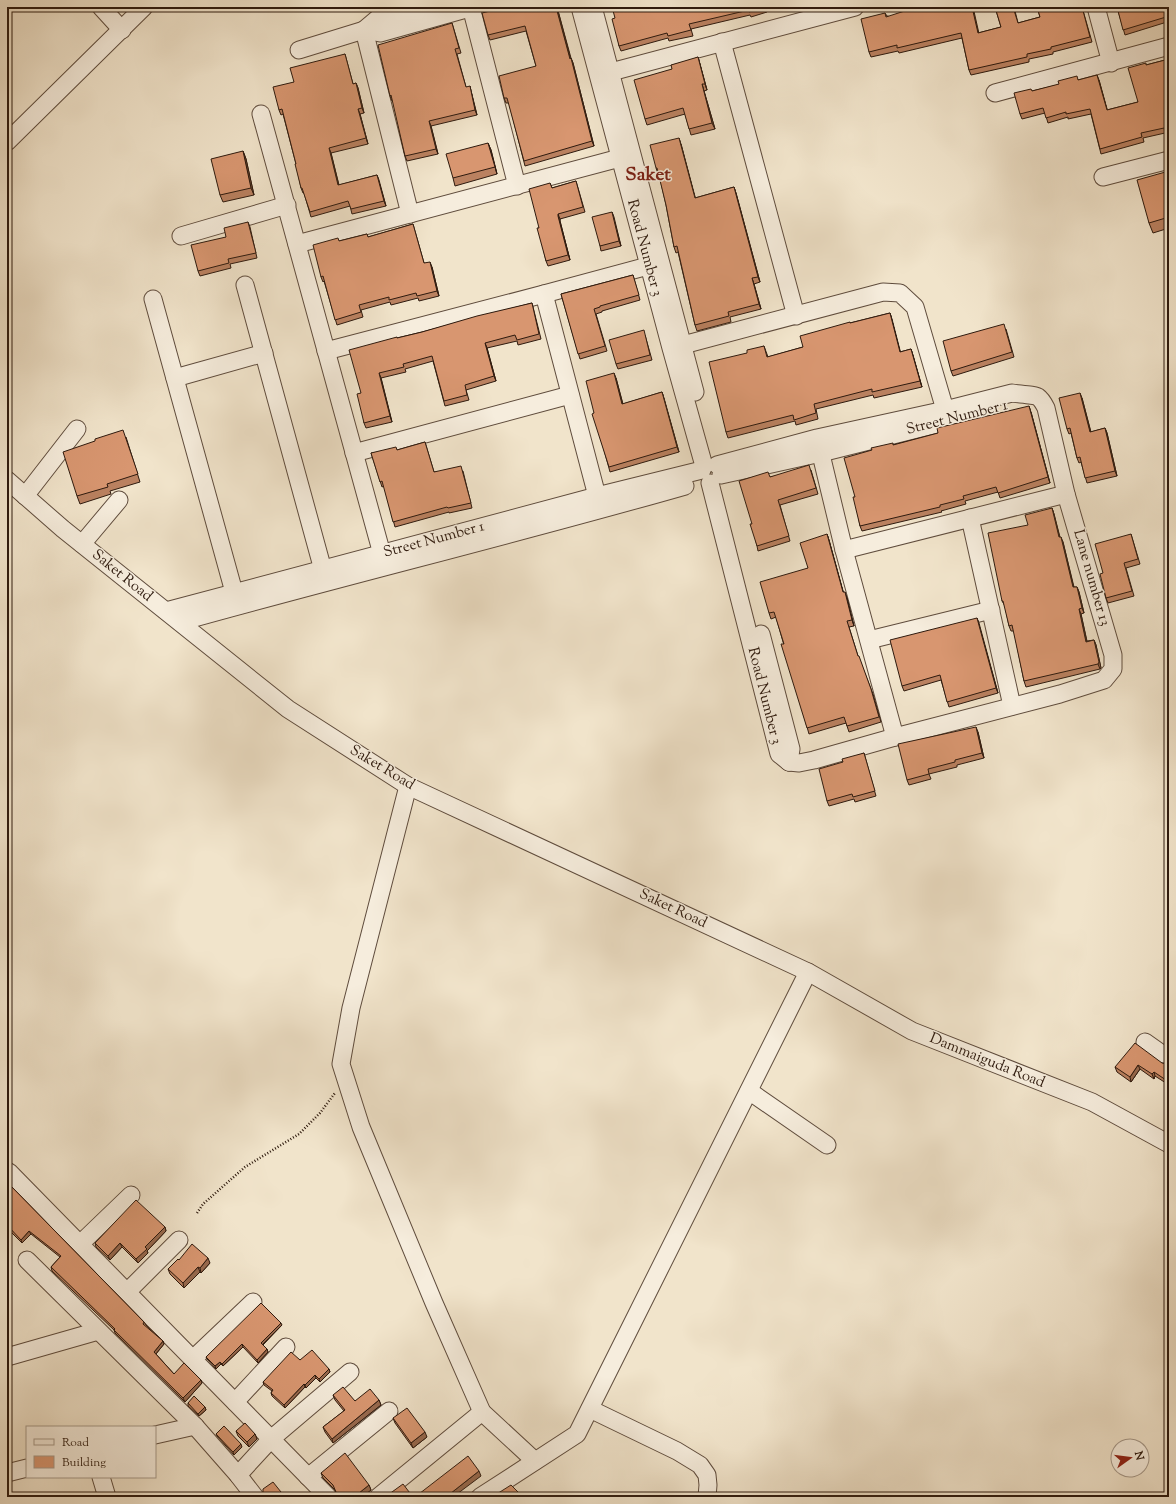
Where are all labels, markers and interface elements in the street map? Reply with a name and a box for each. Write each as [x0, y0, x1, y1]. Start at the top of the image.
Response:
district label: Saket [625, 162, 671, 189]
street label: Road Number 3 [621, 197, 667, 299]
street label: Street Number 1 [904, 395, 1010, 441]
street label: Street Number 1 [381, 516, 487, 564]
street label: Lane number 13 [1067, 527, 1115, 629]
street label: Saket Road [87, 545, 157, 607]
street label: Road Number 3 [742, 645, 786, 747]
street label: Saket Road [345, 740, 419, 796]
street label: Saket Road [636, 884, 711, 934]
street label: Dammaiguda Road [926, 1028, 1048, 1094]
legend [26, 1426, 156, 1478]
text: Road [62, 1434, 89, 1452]
north arrow [1110, 1438, 1150, 1478]
text: N [1130, 1449, 1148, 1462]
text: Building [62, 1454, 106, 1472]

